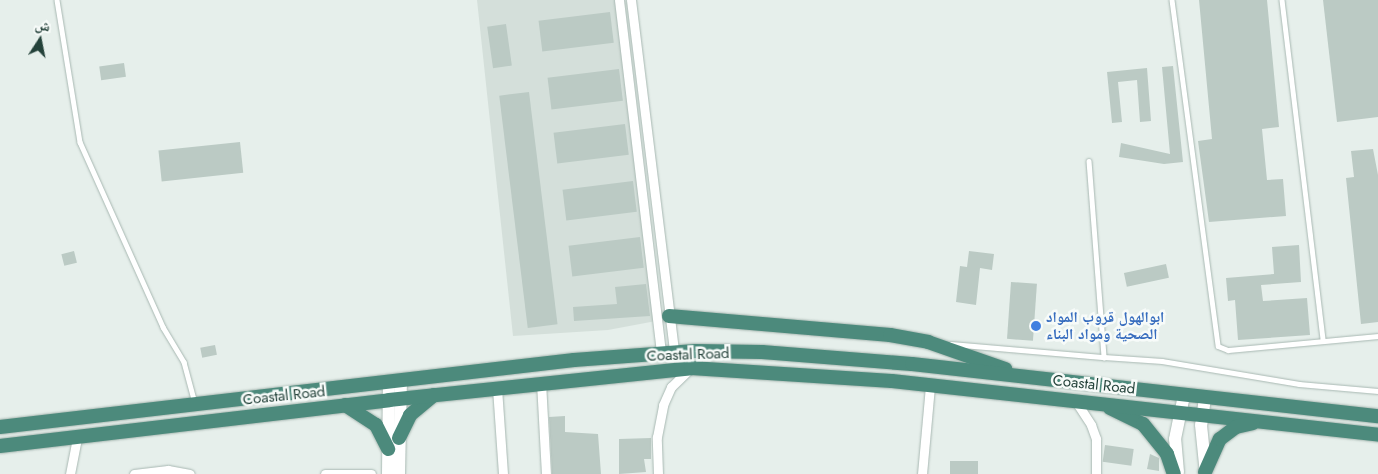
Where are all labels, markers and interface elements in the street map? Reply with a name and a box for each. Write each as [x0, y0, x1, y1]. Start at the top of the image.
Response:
text: ش [34, 14, 52, 37]
north arrow [15, 15, 65, 65]
place label: ابوالهول قروب المواد الصحية ومواد البناء [1046, 308, 1164, 343]
marker: ابوالهول قروب المواد الصحية ومواد البناء [1030, 320, 1042, 332]
street label: Coastal Road [646, 345, 730, 365]
street label: Coastal Road [1052, 372, 1136, 398]
street label: Coastal Road [242, 383, 326, 409]

